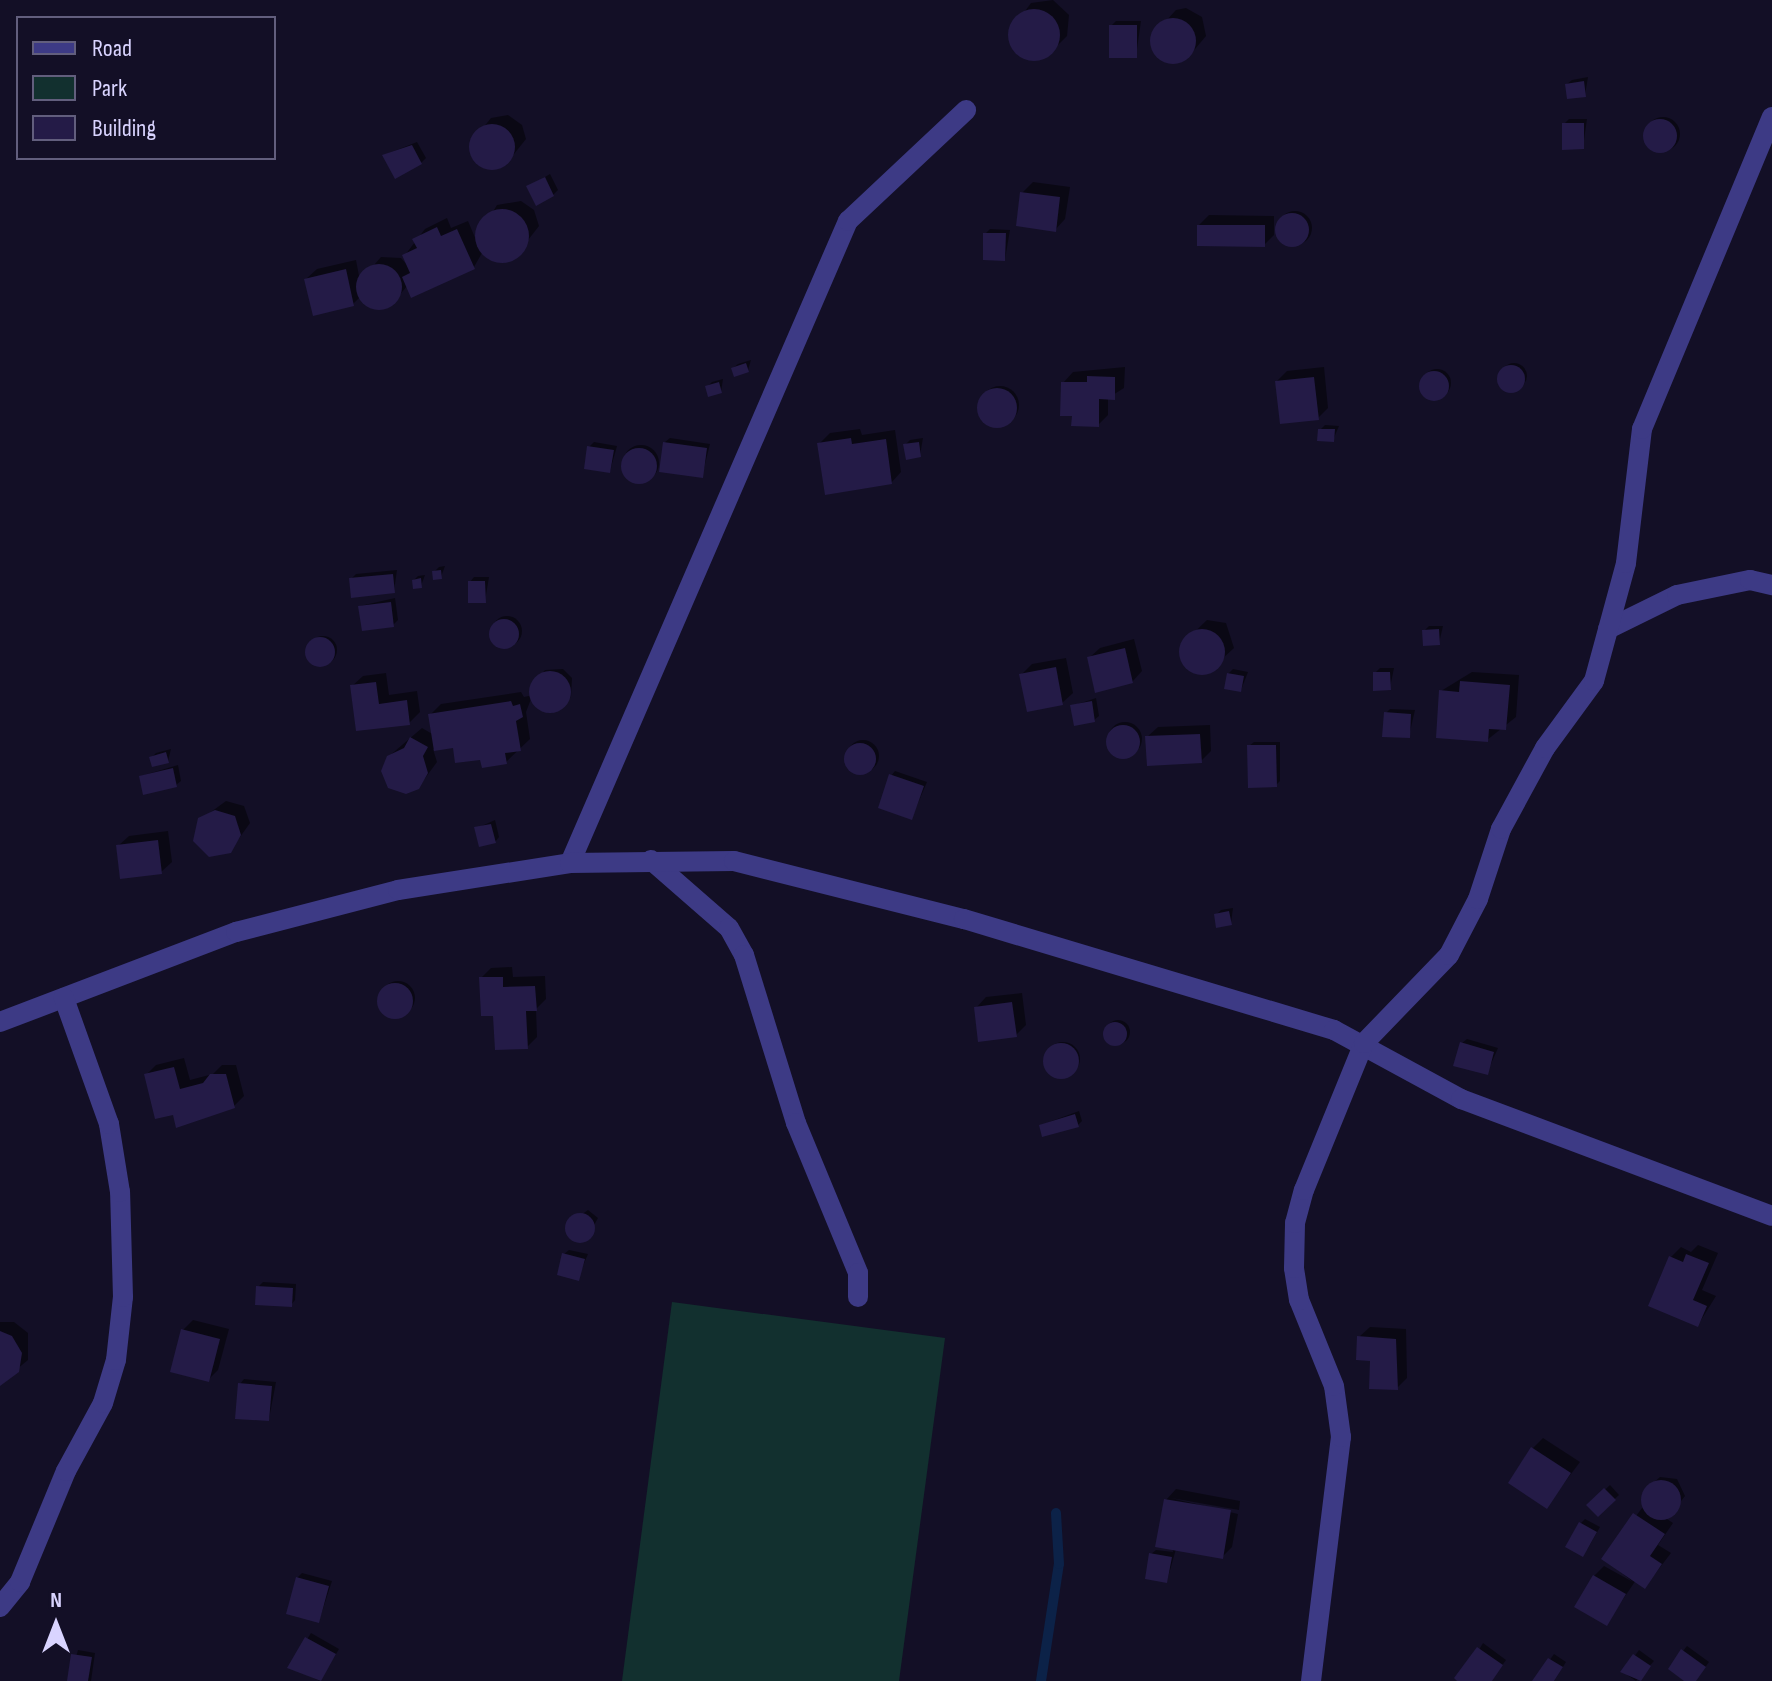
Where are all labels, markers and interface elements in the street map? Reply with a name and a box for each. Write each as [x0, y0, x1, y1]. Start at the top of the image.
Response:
legend [16, 16, 276, 160]
text: Road [92, 34, 132, 63]
text: Park [92, 74, 127, 103]
text: Building [92, 114, 156, 143]
north arrow [16, 1585, 96, 1665]
text: N [50, 1587, 62, 1614]

